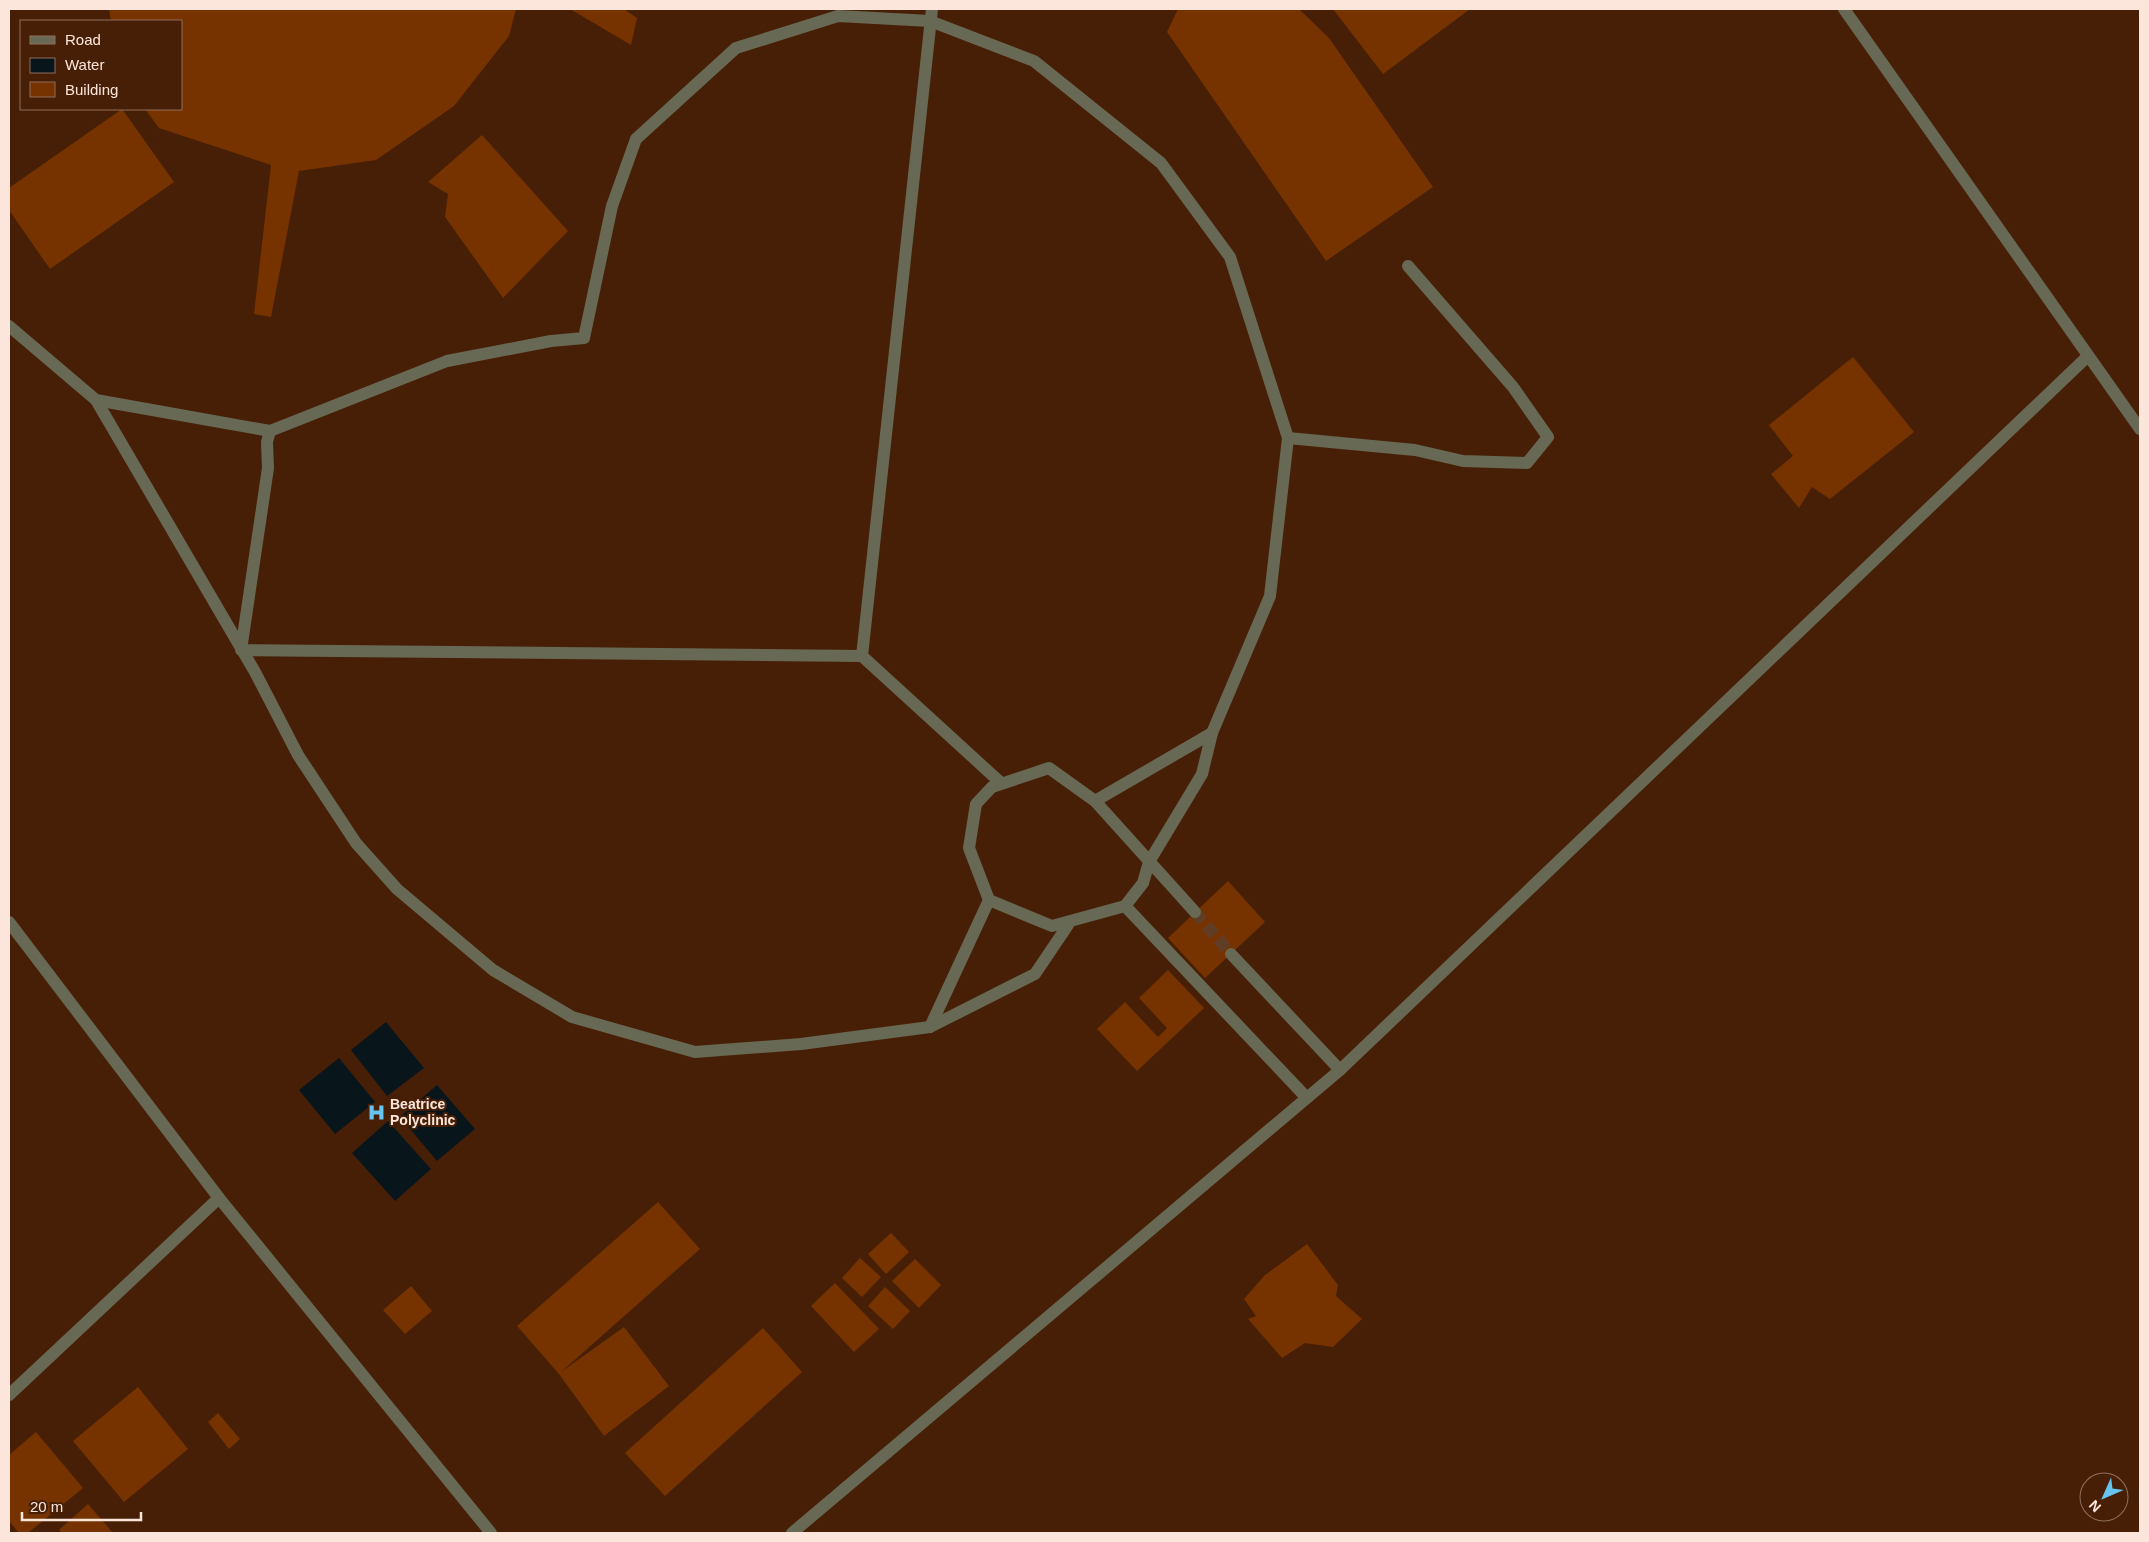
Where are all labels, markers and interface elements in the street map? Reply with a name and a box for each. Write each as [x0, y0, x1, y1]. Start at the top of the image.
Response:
legend [20, 20, 182, 110]
text: Road [65, 31, 101, 48]
text: Water [65, 56, 104, 73]
text: Building [65, 81, 118, 98]
place label: Beatrice Polyclinic [390, 1096, 456, 1128]
hospital icon: Beatrice Polyclinic [366, 1102, 386, 1122]
north arrow [2079, 1472, 2129, 1522]
scale bar [22, 1490, 141, 1522]
text: N [2086, 1497, 2104, 1515]
text: 20 m [30, 1498, 63, 1515]

